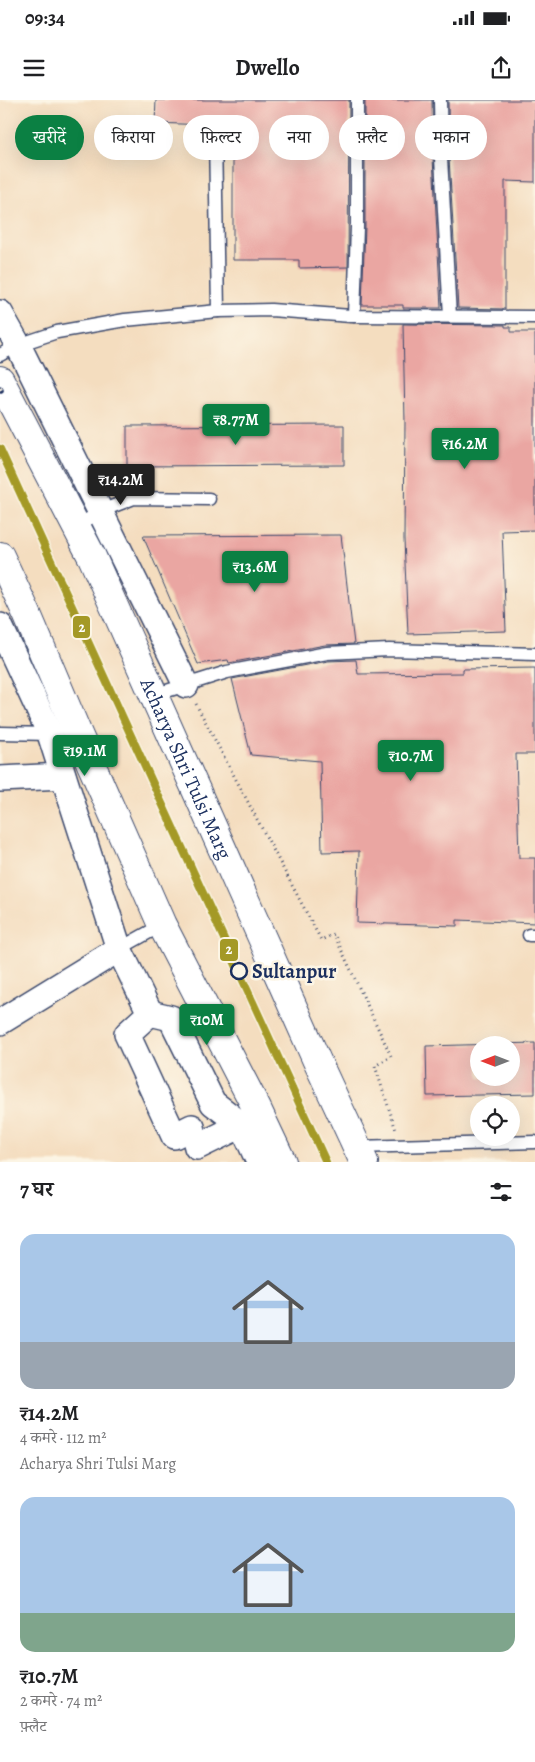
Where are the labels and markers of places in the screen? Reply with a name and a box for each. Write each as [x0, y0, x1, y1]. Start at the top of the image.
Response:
pin: ₹8.77M [195, 404, 277, 446]
pin: ₹16.2M [424, 428, 506, 470]
pin: ₹14.2M [80, 464, 162, 506]
pin: ₹13.6M [214, 550, 296, 593]
pin: ₹19.1M [44, 734, 126, 777]
pin: ₹10.7M [370, 740, 452, 782]
place label: Sultanpur [252, 958, 336, 985]
marker: Sultanpur [230, 962, 248, 980]
pin: ₹10M [177, 1004, 237, 1046]

